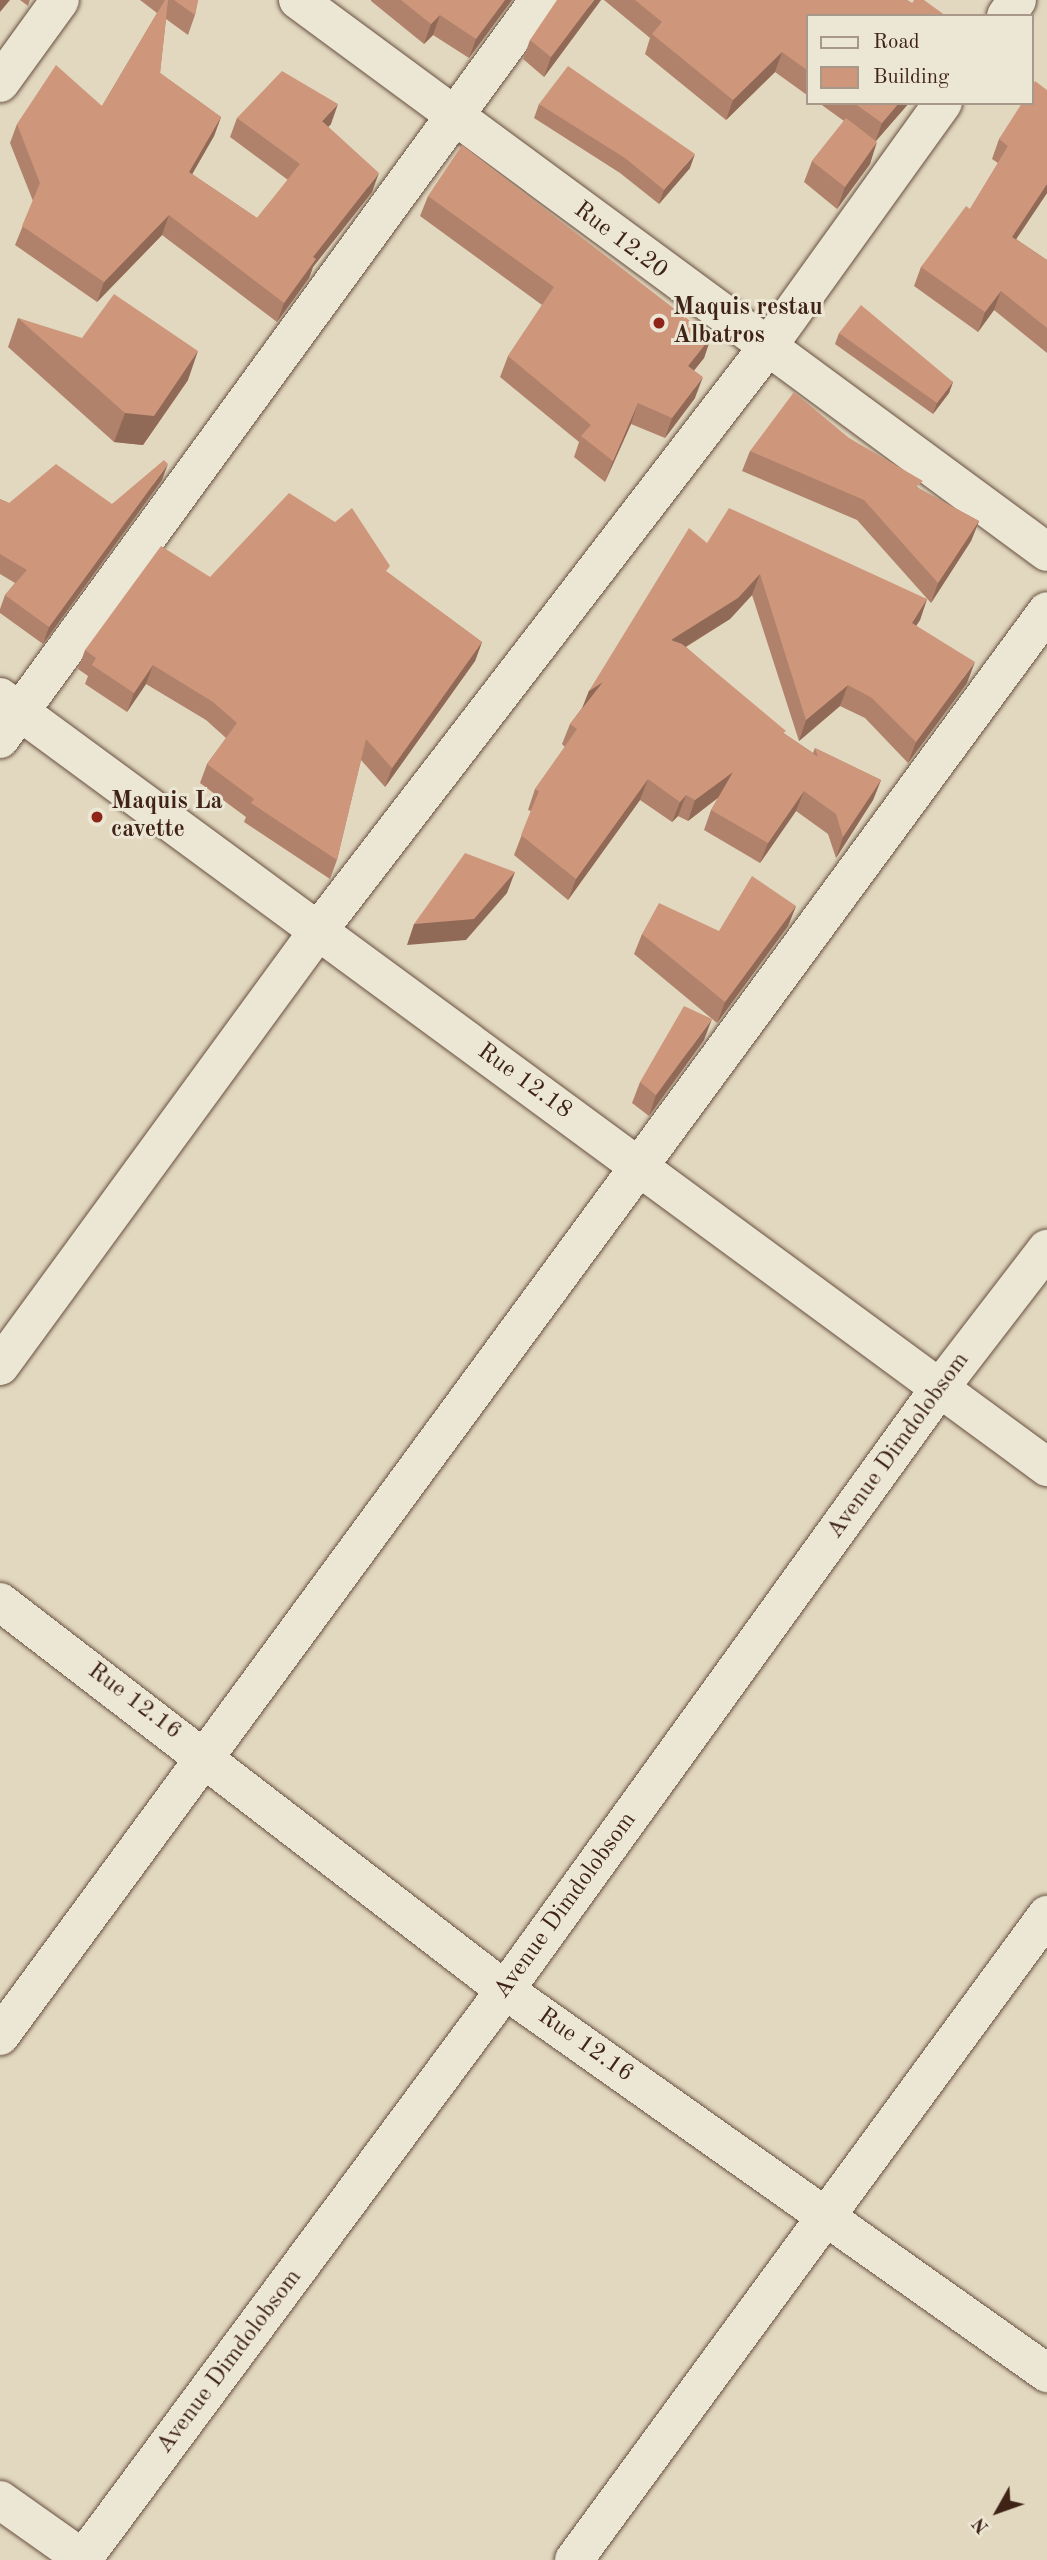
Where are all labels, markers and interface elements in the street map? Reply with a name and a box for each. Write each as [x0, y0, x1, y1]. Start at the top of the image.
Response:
legend [806, 14, 1033, 105]
text: Road [873, 32, 920, 53]
text: Building [873, 67, 949, 88]
street label: Rue 12.20 [567, 196, 673, 286]
place label: Maquis restau Albatros [673, 295, 823, 351]
marker: Maquis restau Albatros [651, 315, 667, 331]
place label: Maquis La cavette [111, 789, 223, 845]
marker: Maquis La cavette [89, 809, 105, 825]
street label: Rue 12.18 [471, 1038, 577, 1126]
street label: Avenue Dimdolobsom [822, 1347, 976, 1545]
street label: Rue 12.16 [81, 1657, 187, 1747]
street label: Avenue Dimdolobsom [489, 1807, 643, 2005]
street label: Rue 12.16 [532, 2003, 638, 2089]
street label: Avenue Dimdolobsom [151, 2264, 309, 2460]
north arrow [963, 2476, 1033, 2546]
text: N [970, 2513, 993, 2536]

